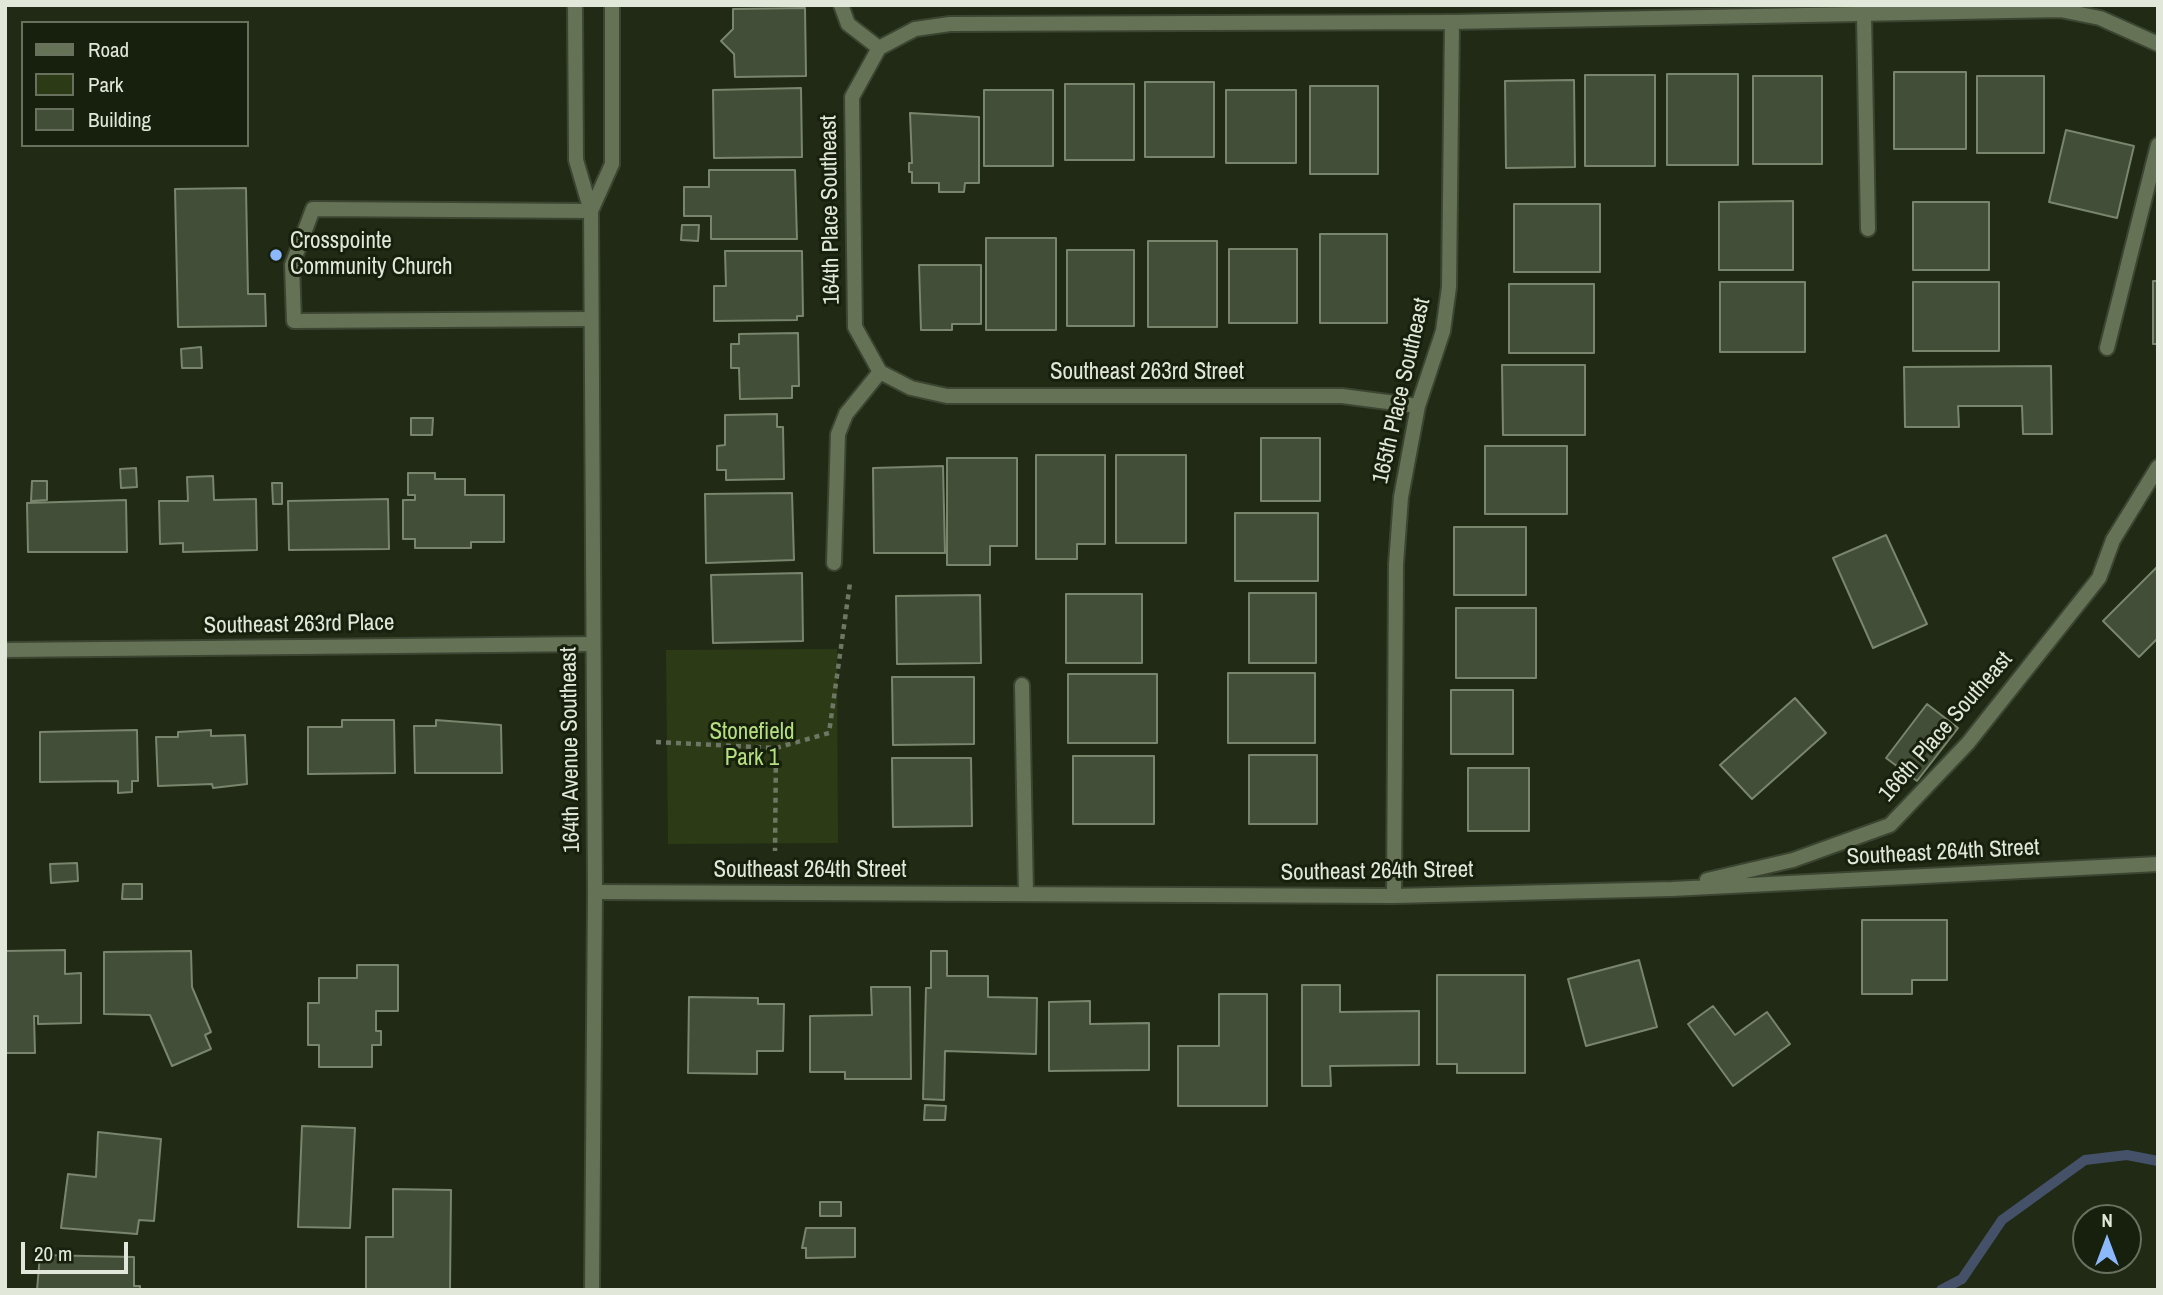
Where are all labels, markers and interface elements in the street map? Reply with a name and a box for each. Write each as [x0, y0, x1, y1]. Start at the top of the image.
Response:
legend [21, 21, 248, 147]
text: Road [88, 35, 129, 64]
text: Park [88, 70, 123, 99]
text: Building [88, 105, 151, 134]
street label: 164th Place Southeast [816, 115, 846, 305]
place label: Crosspointe Community Church [290, 228, 452, 282]
marker: Crosspointe Community Church [268, 247, 284, 263]
street label: 165th Place Southeast [1367, 295, 1437, 487]
street label: Southeast 263rd Street [1050, 359, 1244, 387]
street label: Southeast 263rd Place [203, 610, 395, 640]
street label: 166th Place Southeast [1873, 646, 2019, 808]
street label: 164th Avenue Southeast [555, 647, 587, 853]
park label: Stonefield Park 1 [710, 719, 794, 773]
street label: Southeast 264th Street [1846, 834, 2040, 872]
street label: Southeast 264th Street [714, 857, 906, 885]
street label: Southeast 264th Street [1280, 857, 1474, 887]
north arrow [2072, 1204, 2142, 1274]
text: N [2101, 1207, 2113, 1233]
scale bar [24, 1228, 131, 1272]
text: 20 m [34, 1239, 72, 1268]

